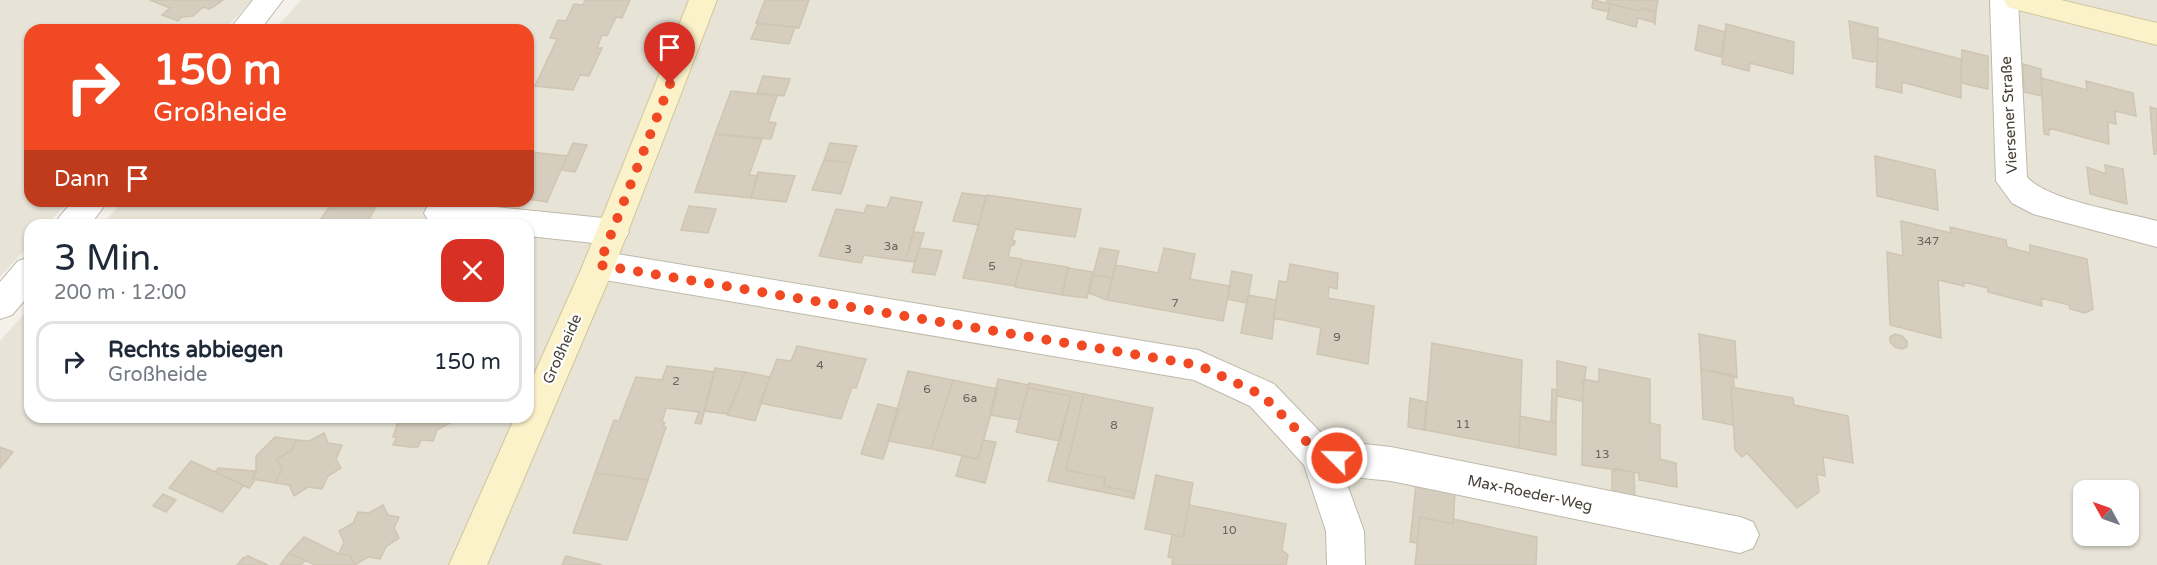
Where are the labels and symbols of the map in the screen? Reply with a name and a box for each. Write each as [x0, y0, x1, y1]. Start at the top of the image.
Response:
pin [644, 22, 695, 84]
street label: Viersener Straße [1997, 56, 2021, 174]
house number: 347 [1917, 234, 1939, 248]
house number: 3a [884, 239, 898, 253]
house number: 3 [844, 242, 852, 256]
house number: 5 [988, 259, 996, 273]
house number: 7 [1171, 296, 1179, 310]
street label: Großheide [539, 311, 585, 387]
house number: 9 [1333, 330, 1341, 344]
house number: 4 [816, 358, 824, 372]
house number: 2 [672, 374, 680, 388]
house number: 6 [923, 382, 931, 396]
house number: 6a [963, 391, 977, 405]
house number: 11 [1455, 417, 1471, 431]
house number: 8 [1110, 418, 1118, 432]
position arrow [1305, 426, 1369, 490]
house number: 13 [1594, 447, 1610, 461]
street label: Max-Roeder-Weg [1466, 471, 1594, 515]
north arrow [2073, 480, 2139, 546]
house number: 10 [1221, 523, 1237, 537]

